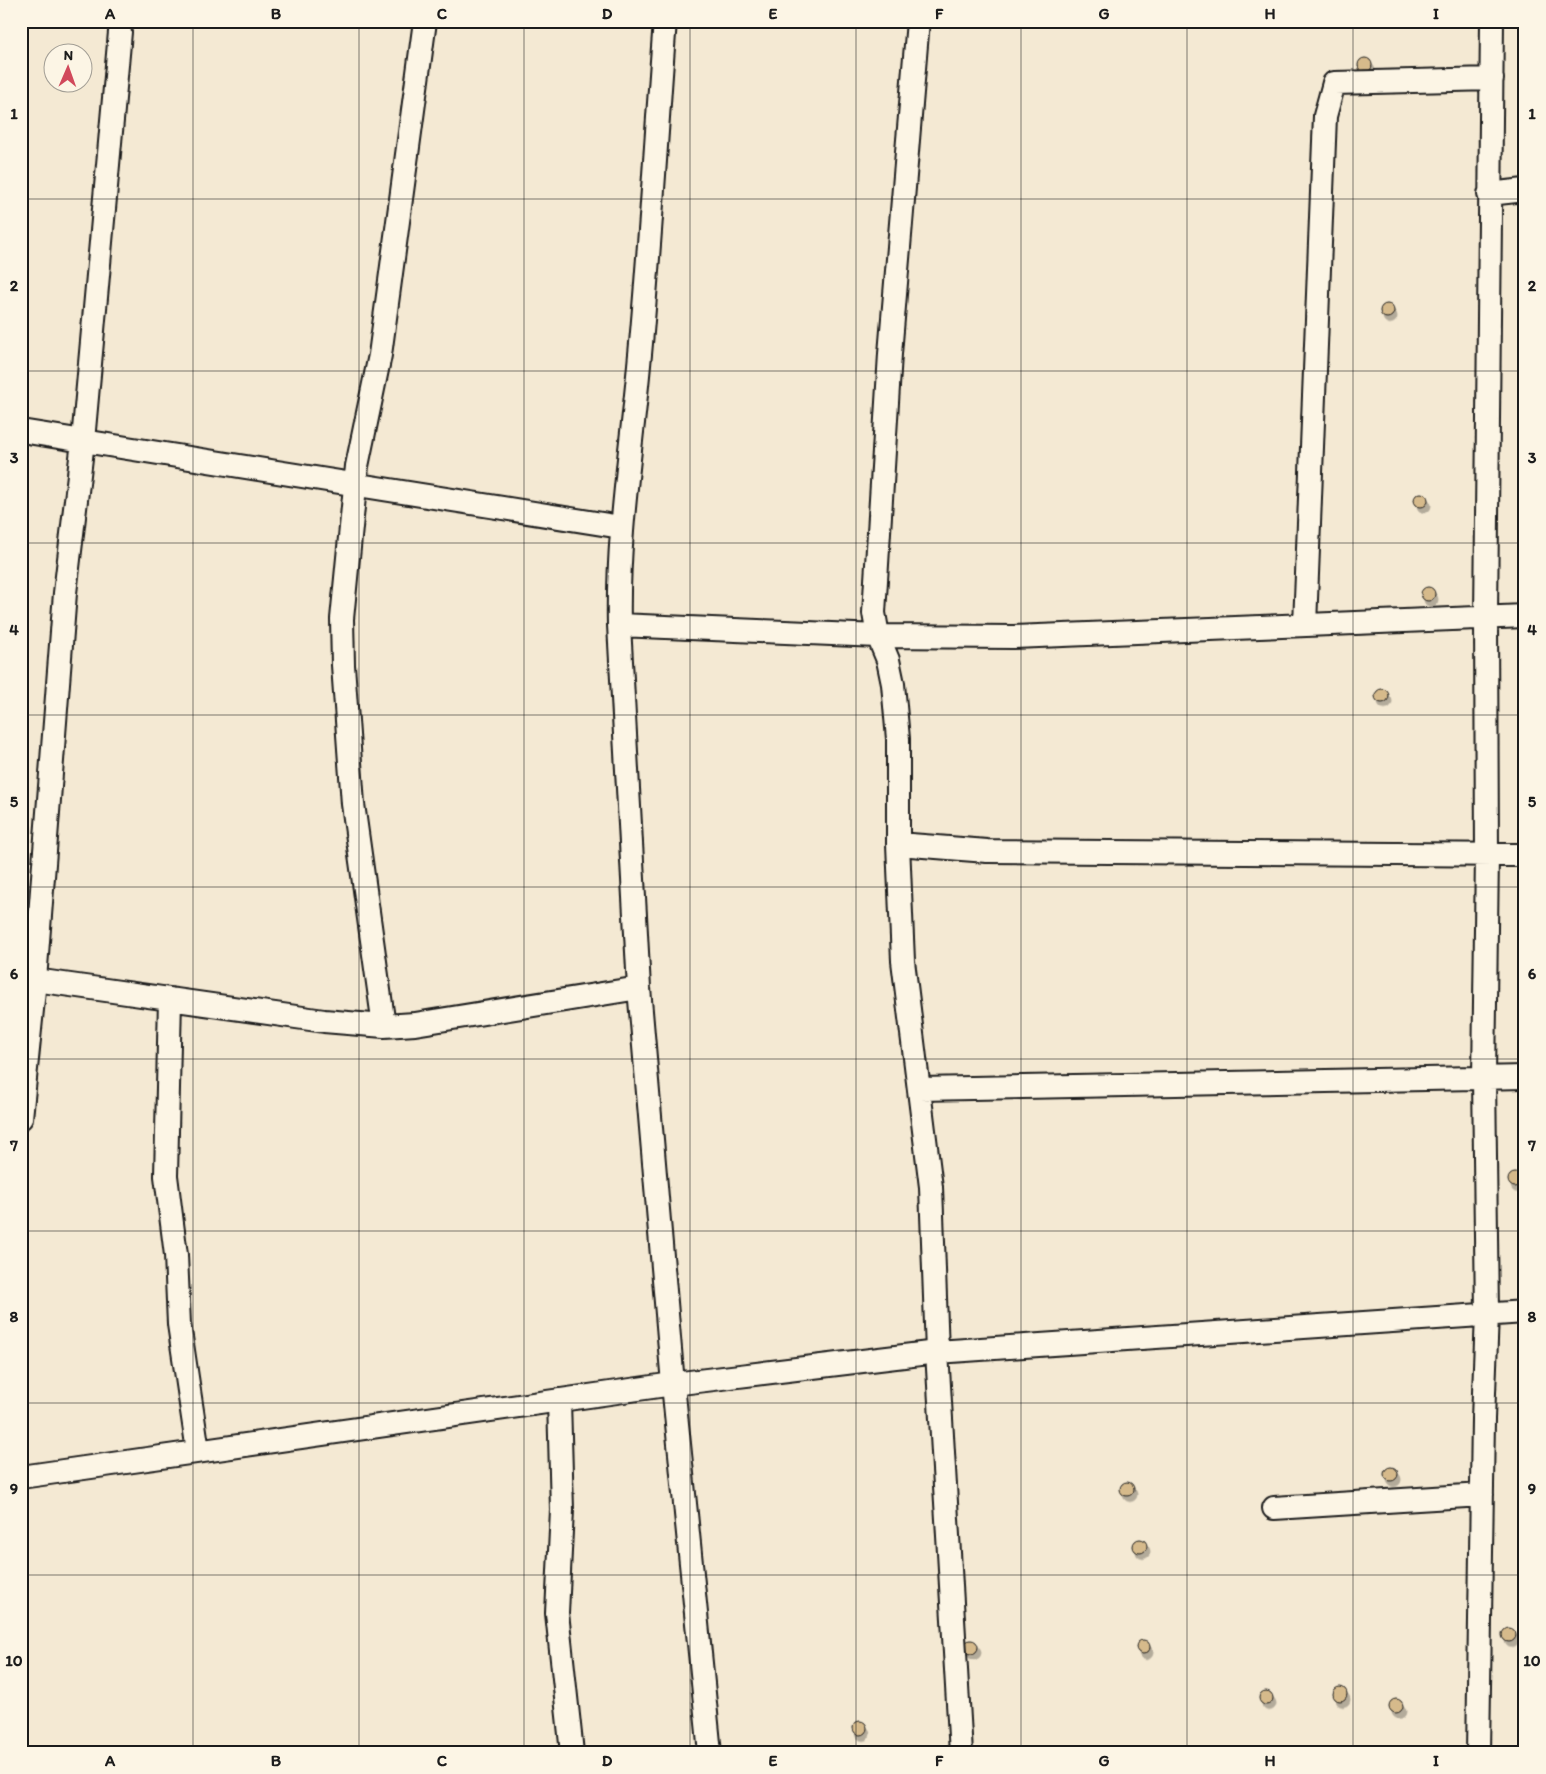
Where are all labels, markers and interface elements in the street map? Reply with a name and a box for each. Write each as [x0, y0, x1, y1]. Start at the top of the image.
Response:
text: A [104, 4, 116, 23]
text: B [271, 4, 282, 23]
text: C [437, 4, 448, 23]
text: D [602, 4, 613, 23]
text: E [769, 4, 778, 23]
text: F [935, 4, 944, 23]
text: G [1098, 4, 1110, 23]
text: H [1264, 4, 1276, 23]
text: I [1433, 4, 1439, 23]
north arrow [42, 42, 92, 92]
text: N [63, 47, 73, 64]
text: 1 [10, 104, 18, 123]
text: 1 [1528, 104, 1536, 123]
text: 2 [10, 276, 19, 295]
text: 2 [1528, 276, 1537, 295]
text: 3 [10, 448, 19, 467]
text: 3 [1528, 448, 1537, 467]
text: 4 [9, 620, 19, 639]
text: 4 [1527, 620, 1537, 639]
text: 5 [10, 792, 19, 811]
text: 5 [1528, 792, 1537, 811]
text: 6 [10, 964, 19, 983]
text: 6 [1528, 964, 1537, 983]
text: 7 [9, 1136, 18, 1155]
text: 7 [1527, 1136, 1536, 1155]
text: 8 [10, 1307, 19, 1326]
text: 8 [1528, 1307, 1537, 1326]
text: 9 [10, 1479, 18, 1498]
text: 9 [1528, 1479, 1536, 1498]
text: 10 [5, 1651, 23, 1670]
text: 10 [1523, 1651, 1541, 1670]
text: A [104, 1751, 116, 1770]
text: B [271, 1751, 282, 1770]
text: C [437, 1751, 448, 1770]
text: D [602, 1751, 613, 1770]
text: E [769, 1751, 778, 1770]
text: F [935, 1751, 944, 1770]
text: G [1098, 1751, 1110, 1770]
text: H [1264, 1751, 1276, 1770]
text: I [1433, 1751, 1439, 1770]

